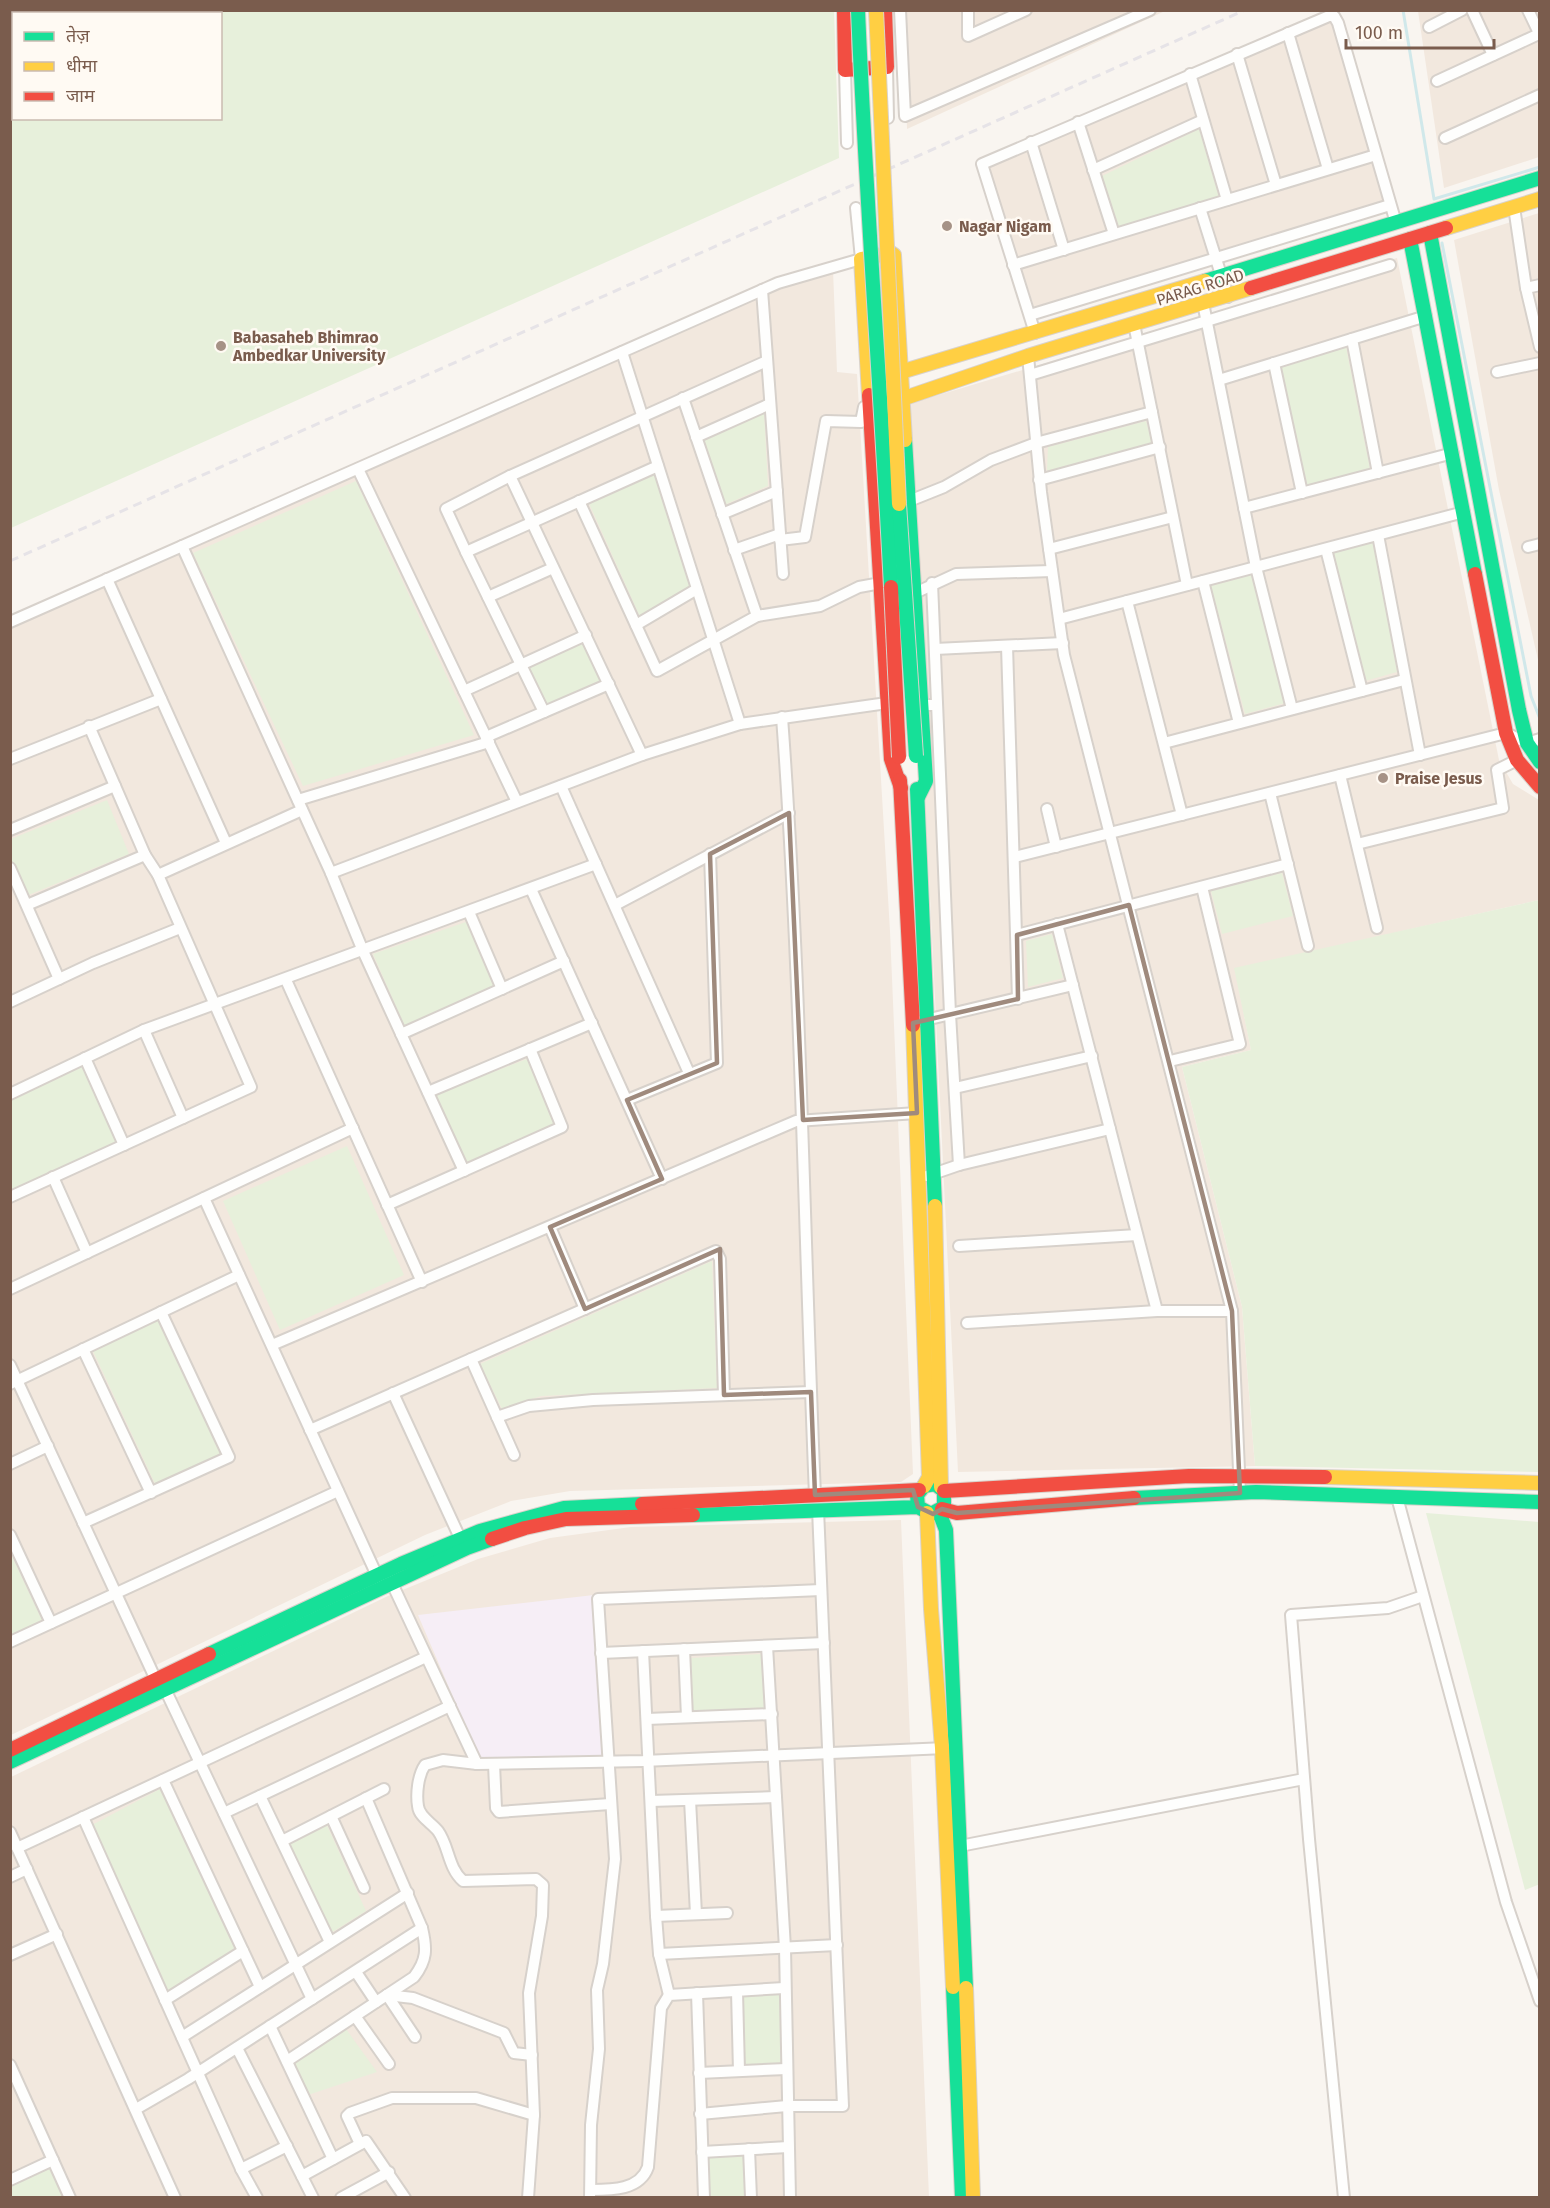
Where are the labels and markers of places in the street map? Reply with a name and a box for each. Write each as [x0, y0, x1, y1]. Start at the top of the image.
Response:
place label: Nagar Nigam [959, 217, 1052, 236]
marker: Nagar Nigam [940, 219, 954, 233]
place label: Babasaheb Bhimrao Ambedkar University [232, 328, 386, 365]
marker: Babasaheb Bhimrao Ambedkar University [214, 339, 228, 353]
place label: Praise Jesus [1395, 769, 1483, 788]
marker: Praise Jesus [1376, 771, 1390, 785]

